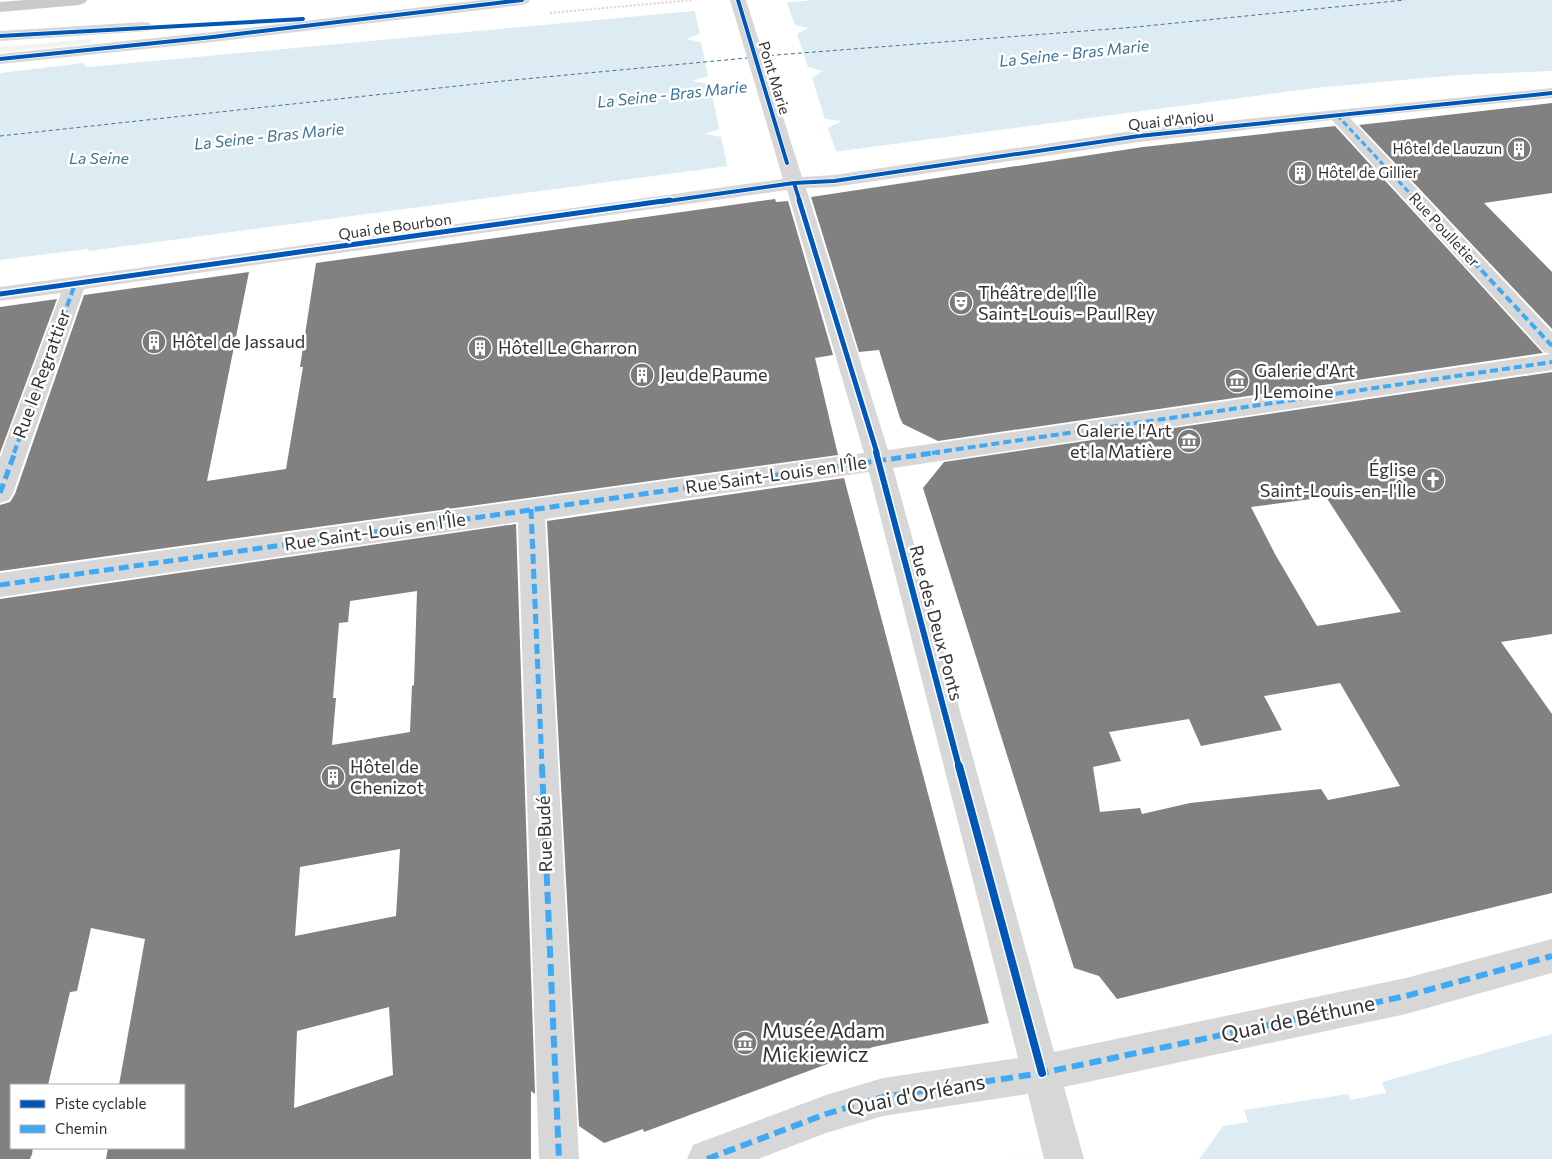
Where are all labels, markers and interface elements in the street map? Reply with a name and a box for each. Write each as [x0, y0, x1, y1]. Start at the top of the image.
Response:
water label: La Seine - Bras Marie [998, 35, 1150, 70]
street label: Pont Marie [755, 39, 795, 117]
water label: La Seine - Bras Marie [596, 76, 748, 111]
street label: Quai d'Anjou [1127, 107, 1215, 133]
water label: La Seine - Bras Marie [193, 118, 345, 153]
building icon: Hôtel de Lauzun [1506, 136, 1532, 162]
place label: Hôtel de Lauzun [1393, 139, 1502, 157]
water label: La Seine [69, 148, 130, 167]
building icon: Hôtel de Gillier [1287, 160, 1313, 186]
place label: Hôtel de Gillier [1318, 163, 1418, 181]
street label: Rue Poulletier [1406, 188, 1484, 270]
street label: Quai de Bourbon [337, 209, 453, 243]
place label: Théâtre de l'Île Saint-Louis - Paul Rey [978, 281, 1155, 324]
theatre icon: Théâtre de l'Île Saint-Louis - Paul Rey [948, 290, 974, 316]
street label: Rue le Regrattier [8, 306, 75, 441]
building icon: Hôtel de Jassaud [141, 329, 167, 355]
place label: Hôtel de Jassaud [172, 330, 305, 352]
building icon: Hôtel Le Charron [467, 335, 493, 361]
place label: Hôtel Le Charron [498, 336, 637, 358]
place label: Galerie d'Art J Lemoine [1254, 359, 1355, 402]
building icon: Jeu de Paume [629, 362, 655, 388]
place label: Jeu de Paume [660, 363, 768, 385]
museum icon: Galerie d'Art J Lemoine [1224, 368, 1250, 394]
place label: Galerie l'Art et la Matière [1070, 419, 1172, 462]
museum icon: Galerie l'Art et la Matière [1176, 428, 1202, 454]
street label: Rue Saint-Louis en l'Île [684, 450, 868, 498]
place label: Église Saint-Louis-en-l'Île [1260, 458, 1416, 501]
church icon: Église Saint-Louis-en-l'Île [1420, 467, 1446, 493]
street label: Rue Saint-Louis en l'Île [283, 507, 467, 555]
street label: Rue des Deux Ponts [906, 543, 968, 703]
place label: Hôtel de Chenizot [350, 755, 424, 798]
building icon: Hôtel de Chenizot [320, 764, 346, 790]
street label: Rue Budé [532, 795, 556, 873]
street label: Quai de Béthune [1219, 989, 1377, 1046]
place label: Musée Adam Mickiewicz [762, 1017, 885, 1066]
museum icon: Musée Adam Mickiewicz [732, 1030, 758, 1056]
street label: Quai d'Orléans [845, 1068, 987, 1119]
legend [10, 1084, 185, 1149]
text: Piste cyclable [55, 1094, 147, 1112]
text: Chemin [55, 1119, 107, 1137]

